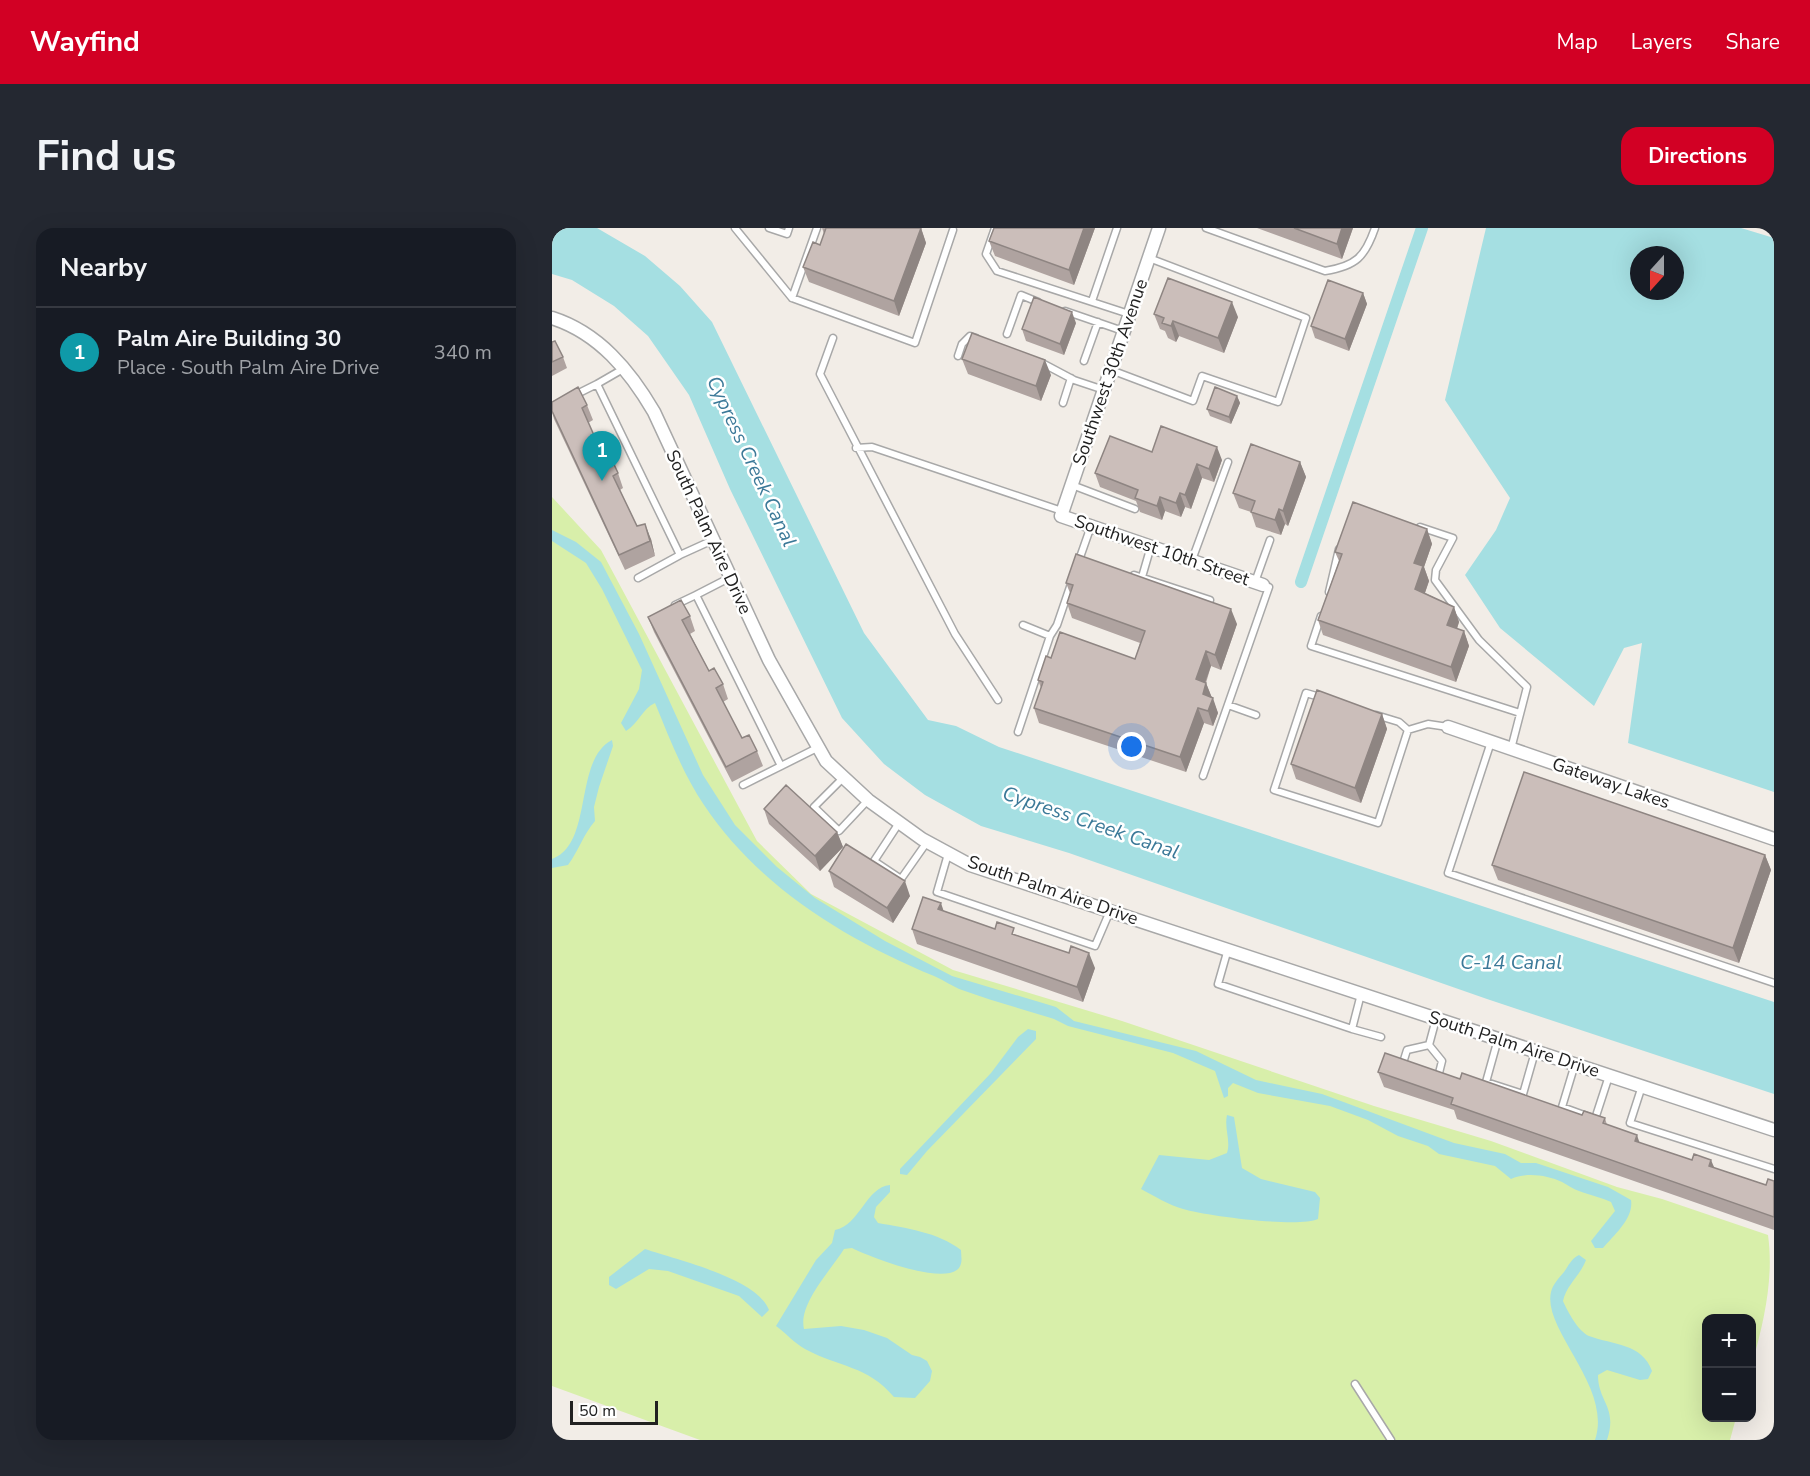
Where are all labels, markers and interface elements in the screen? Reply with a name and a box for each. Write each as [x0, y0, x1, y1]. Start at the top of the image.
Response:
text: Wayfind [30, 23, 140, 61]
text: Map [1556, 28, 1598, 56]
text: Layers [1631, 28, 1692, 56]
text: Share [1725, 28, 1780, 56]
button: Directions [1621, 127, 1774, 185]
text: Find us [36, 128, 176, 185]
north arrow [1630, 246, 1684, 300]
text: Nearby [60, 250, 147, 285]
street label: Southwest 30th Avenue [1067, 276, 1153, 468]
text: Palm Aire Building 30 [117, 324, 341, 354]
text: 1 [74, 339, 86, 366]
text: 340 m [434, 339, 492, 366]
text: Place · South Palm Aire Drive [117, 354, 379, 381]
water label: Cypress Creek Canal [700, 371, 803, 551]
pin: 1 [583, 432, 622, 481]
street label: South Palm Aire Drive [660, 446, 758, 618]
street label: Southwest 10th Street [1071, 509, 1253, 591]
your location [1117, 732, 1146, 761]
street label: Gateway Lakes [1549, 752, 1673, 814]
water label: Cypress Creek Canal [999, 780, 1183, 865]
street label: South Palm Aire Drive [965, 850, 1141, 930]
water label: C-14 Canal [1460, 949, 1562, 976]
street label: South Palm Aire Drive [1425, 1005, 1603, 1083]
map controls [1702, 1314, 1756, 1422]
button: + [1702, 1314, 1756, 1368]
button: − [1702, 1368, 1756, 1422]
scale bar [570, 1398, 658, 1426]
text: 50 m [579, 1400, 616, 1422]

